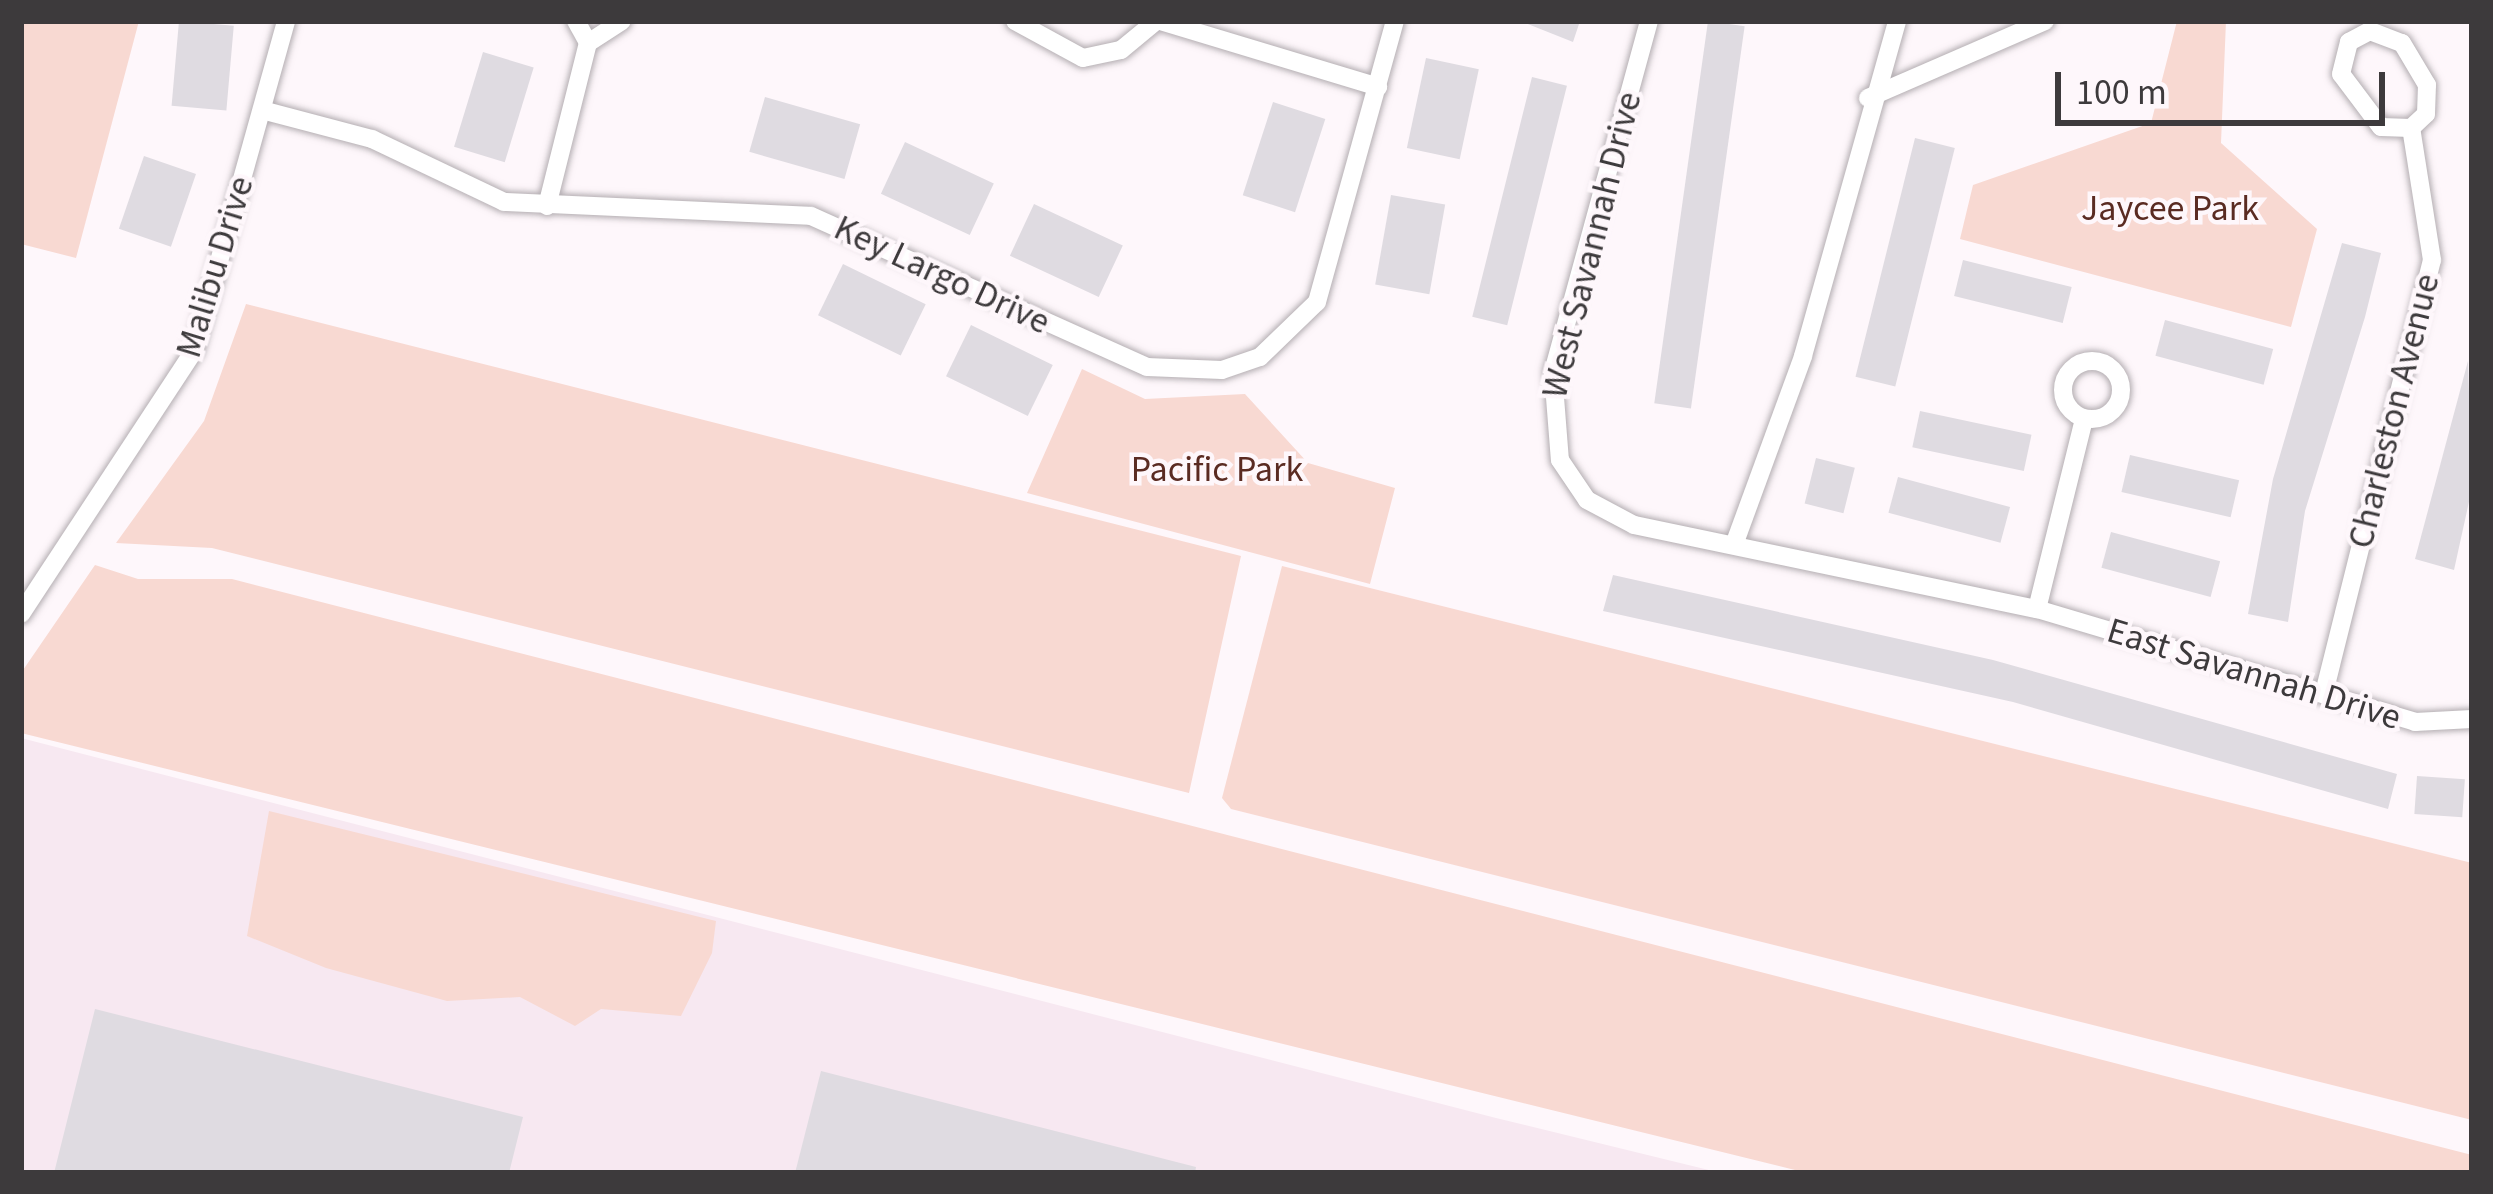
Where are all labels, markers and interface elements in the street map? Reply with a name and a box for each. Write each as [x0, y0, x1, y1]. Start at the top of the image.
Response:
scale bar [2061, 48, 2391, 122]
text: 100 m [2076, 67, 2167, 118]
street label: West Savannah Drive [1533, 88, 1651, 402]
street label: Malibu Drive [167, 171, 263, 363]
park label: Jaycee Park [2081, 187, 2259, 231]
street label: Key Largo Drive [827, 206, 1057, 344]
street label: Charleston Avenue [2339, 269, 2449, 553]
park label: Pacific Park [1131, 448, 1303, 492]
street label: East Savannah Drive [2102, 609, 2406, 739]

